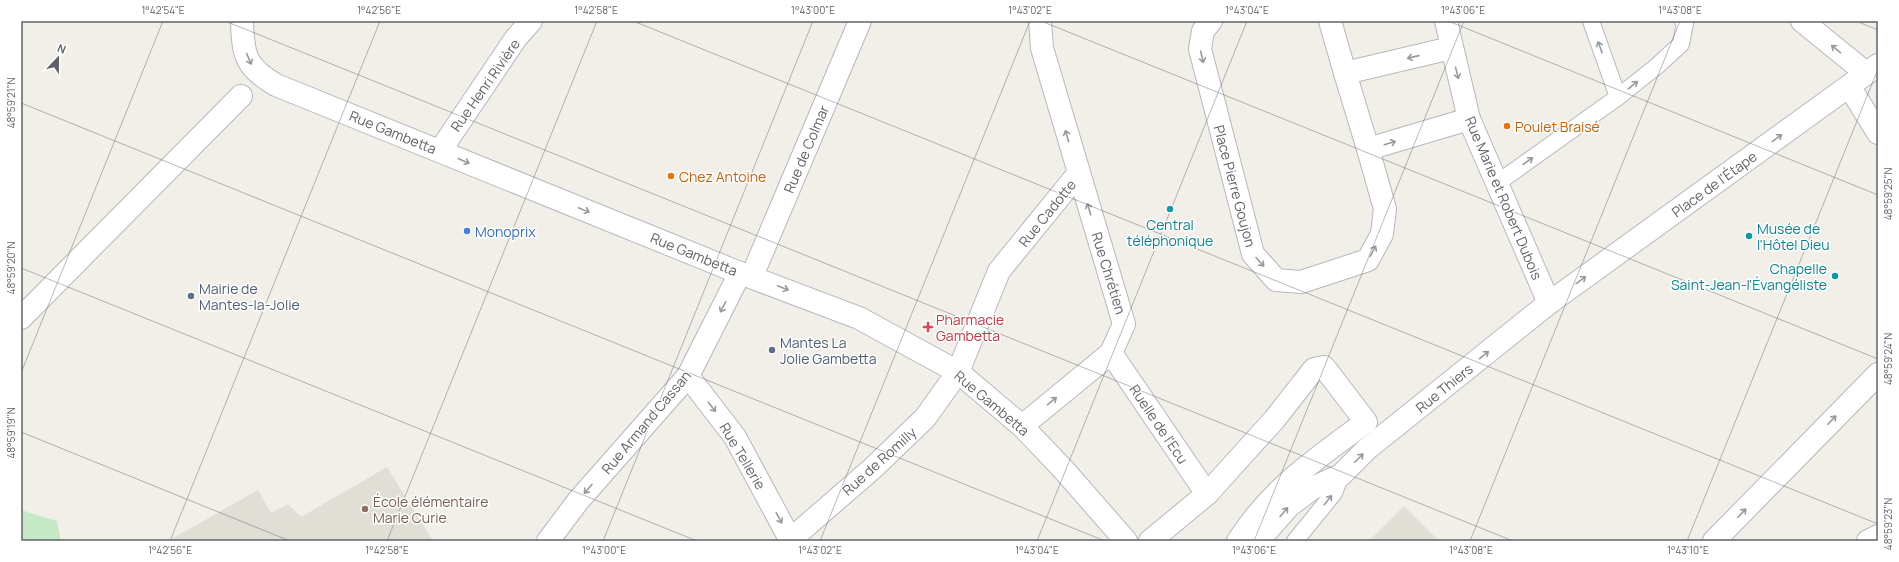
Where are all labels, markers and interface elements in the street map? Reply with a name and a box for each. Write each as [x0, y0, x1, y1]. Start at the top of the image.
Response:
text: 1°42'54"E [141, 3, 185, 17]
text: 1°42'56"E [357, 3, 401, 17]
text: 1°42'58"E [574, 3, 618, 17]
text: 1°43'00"E [791, 3, 835, 17]
text: 1°43'02"E [1008, 3, 1052, 17]
text: 1°43'04"E [1225, 3, 1269, 17]
text: 1°43'06"E [1441, 3, 1485, 17]
text: 1°43'08"E [1658, 3, 1702, 17]
street label: Rue Henri Rivière [446, 35, 524, 135]
north arrow [38, 38, 78, 78]
text: N [55, 40, 68, 57]
one-way arrow [1596, 41, 1604, 53]
one-way arrow [1830, 44, 1841, 53]
one-way arrow [1199, 50, 1206, 63]
one-way arrow [245, 52, 253, 64]
one-way arrow [1407, 54, 1420, 61]
one-way arrow [1454, 66, 1462, 79]
text: 48°59'21"N [4, 78, 18, 128]
one-way arrow [1628, 80, 1638, 89]
street label: Rue de Colmar [779, 102, 833, 196]
street label: Rue Gambetta [347, 106, 439, 158]
street label: Rue Marie et Robert Dubois [1461, 114, 1547, 282]
place label: Poulet Braisé [1515, 117, 1600, 136]
marker: Poulet Braisé [1502, 121, 1512, 131]
street label: Place Pierre Goujon [1210, 123, 1260, 249]
one-way arrow [1063, 130, 1071, 143]
one-way arrow [1771, 134, 1782, 142]
one-way arrow [1383, 139, 1396, 146]
street label: Place de l'Étape [1668, 147, 1760, 221]
one-way arrow [1522, 157, 1533, 165]
one-way arrow [457, 158, 469, 166]
place label: Chez Antoine [679, 167, 766, 186]
text: 48°59'25"N [1881, 168, 1895, 220]
marker: Chez Antoine [666, 171, 676, 181]
street label: Rue Cadotte [1014, 176, 1080, 250]
one-way arrow [1085, 203, 1092, 216]
marker: Central téléphonique [1165, 204, 1175, 214]
one-way arrow [578, 206, 590, 214]
place label: Central téléphonique [1127, 215, 1213, 250]
place label: Musée de l'Hôtel Dieu [1757, 219, 1829, 254]
place label: Monoprix [475, 222, 536, 241]
marker: Monoprix [462, 226, 472, 236]
street label: Rue Gambetta [648, 228, 740, 280]
street label: Rue Chrétien [1088, 230, 1130, 316]
marker: Musée de l'Hôtel Dieu [1744, 231, 1754, 241]
text: 48°59'20"N [4, 241, 18, 294]
one-way arrow [1369, 245, 1377, 257]
one-way arrow [1255, 256, 1264, 267]
place label: Chapelle Saint-Jean-l'Évangéliste [1671, 259, 1827, 294]
marker: Chapelle Saint-Jean-l'Évangéliste [1830, 271, 1840, 281]
one-way arrow [1575, 276, 1586, 284]
place label: Mairie de Mantes-la-Jolie [199, 279, 300, 314]
one-way arrow [777, 285, 789, 293]
marker: Mairie de Mantes-la-Jolie [186, 291, 196, 301]
one-way arrow [719, 301, 726, 313]
place label: Pharmacie Gambetta [936, 310, 1004, 345]
marker: Pharmacie Gambetta [923, 322, 933, 332]
place label: Mantes La Jolie Gambetta [780, 333, 876, 368]
text: 48°59'24"N [1881, 333, 1895, 385]
marker: Mantes La Jolie Gambetta [767, 345, 777, 355]
one-way arrow [1479, 351, 1490, 360]
street label: Rue Thiers [1411, 359, 1477, 417]
street label: Rue Armand Cassan [597, 366, 695, 478]
street label: Rue Gambetta [951, 366, 1033, 440]
street label: Ruelle de l'Ecu [1125, 381, 1193, 467]
one-way arrow [1047, 397, 1057, 406]
one-way arrow [708, 402, 716, 413]
text: 48°59'19"N [4, 407, 18, 459]
one-way arrow [1828, 415, 1837, 425]
street label: Rue Tellerie [716, 419, 770, 493]
street label: Rue de Romilly [838, 422, 921, 499]
one-way arrow [1354, 453, 1364, 463]
one-way arrow [584, 484, 593, 495]
place label: École élémentaire Marie Curie [373, 492, 488, 527]
one-way arrow [1324, 494, 1333, 505]
text: 48°59'23"N [1881, 498, 1895, 550]
marker: École élémentaire Marie Curie [360, 504, 370, 514]
one-way arrow [1279, 507, 1288, 517]
one-way arrow [1737, 508, 1746, 518]
one-way arrow [775, 512, 783, 524]
text: 1°42'56"E [148, 543, 192, 557]
text: 1°42'58"E [365, 543, 409, 557]
text: 1°43'00"E [582, 543, 626, 557]
text: 1°43'02"E [798, 543, 842, 557]
text: 1°43'04"E [1015, 543, 1059, 557]
text: 1°43'06"E [1232, 543, 1276, 557]
text: 1°43'08"E [1449, 543, 1493, 557]
text: 1°43'10"E [1667, 543, 1709, 557]

